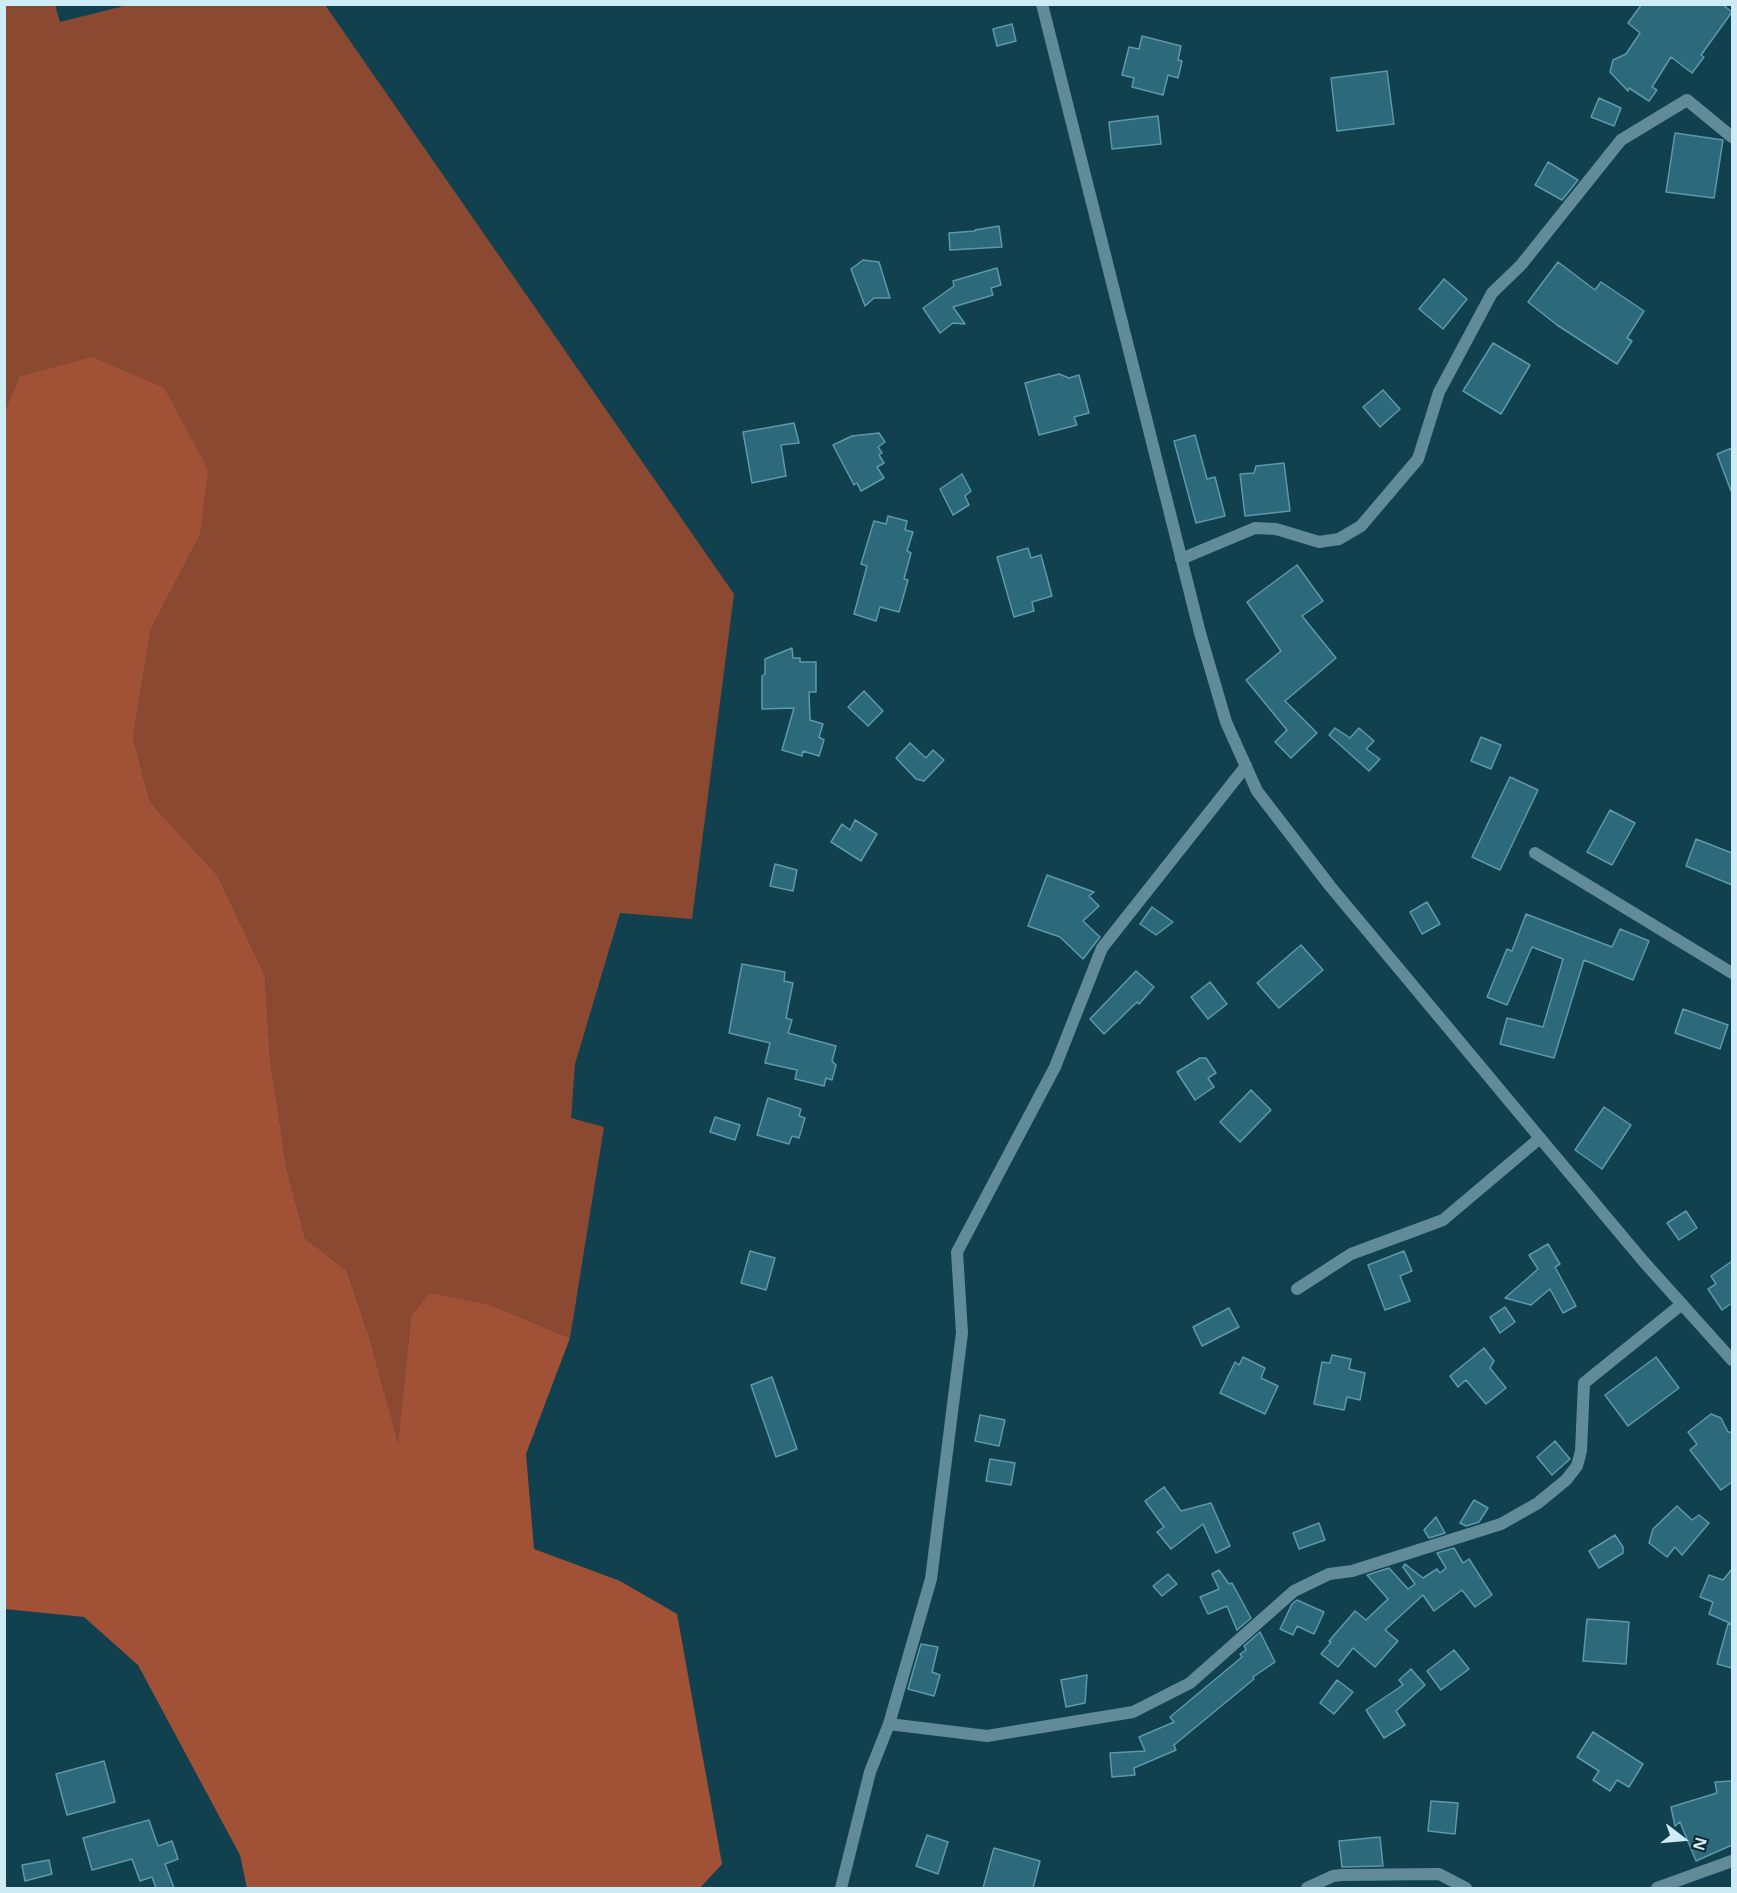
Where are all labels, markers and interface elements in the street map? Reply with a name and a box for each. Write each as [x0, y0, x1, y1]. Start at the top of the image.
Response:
north arrow [1653, 1809, 1713, 1869]
text: N [1688, 1835, 1713, 1853]

